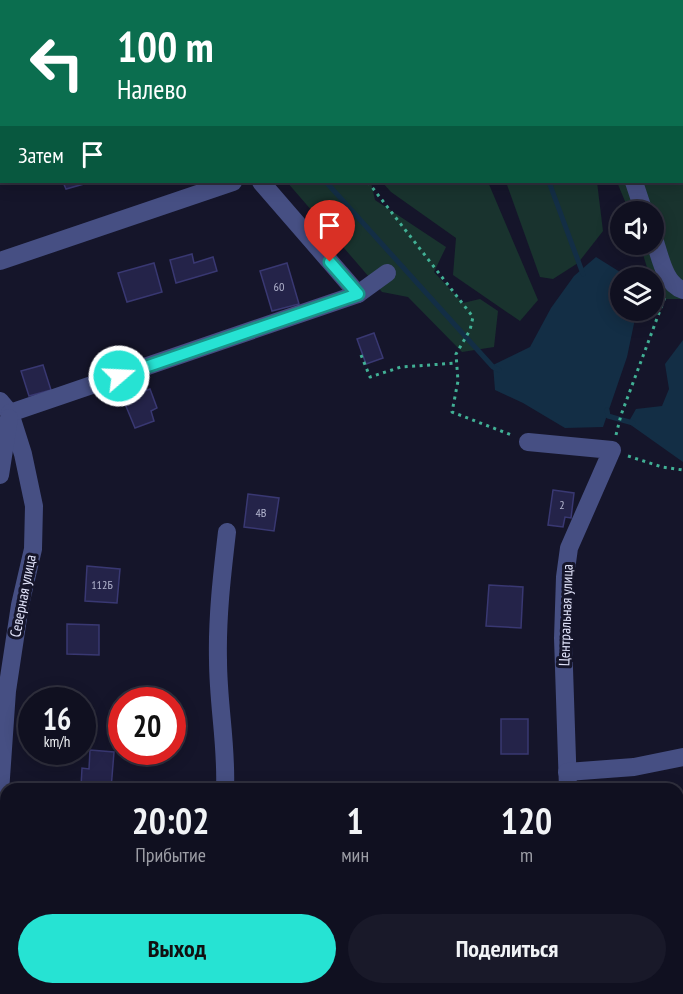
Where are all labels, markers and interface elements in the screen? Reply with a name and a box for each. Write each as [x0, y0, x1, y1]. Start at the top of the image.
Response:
text: 100 m [117, 19, 214, 74]
icon: left [18, 24, 96, 102]
text: Налево [117, 72, 187, 106]
icon: arrive [76, 138, 109, 171]
text: Затем [18, 141, 64, 169]
pin [304, 200, 355, 262]
map controls [610, 201, 664, 321]
button: sound [610, 201, 664, 255]
icon: arrive [313, 209, 346, 242]
button: layers [610, 267, 664, 321]
house number: 60 [274, 279, 284, 294]
position arrow [87, 344, 151, 408]
house number: 2 [559, 497, 565, 512]
house number: 4В [255, 505, 267, 520]
street label: Северная улица [5, 553, 40, 639]
street label: Центральная улица [554, 564, 577, 666]
house number: 112Б [91, 577, 113, 592]
speed limit sign: 20 [108, 687, 186, 765]
text: 16 [43, 699, 71, 738]
text: km/h [44, 732, 70, 751]
text: 20:02 [132, 797, 210, 844]
text: 1 [347, 797, 364, 844]
text: 120 [501, 797, 552, 844]
text: Прибытие [135, 842, 206, 868]
text: мин [341, 842, 369, 868]
text: m [520, 842, 533, 868]
button: Выход [18, 914, 336, 983]
button: Поделиться [348, 914, 666, 983]

